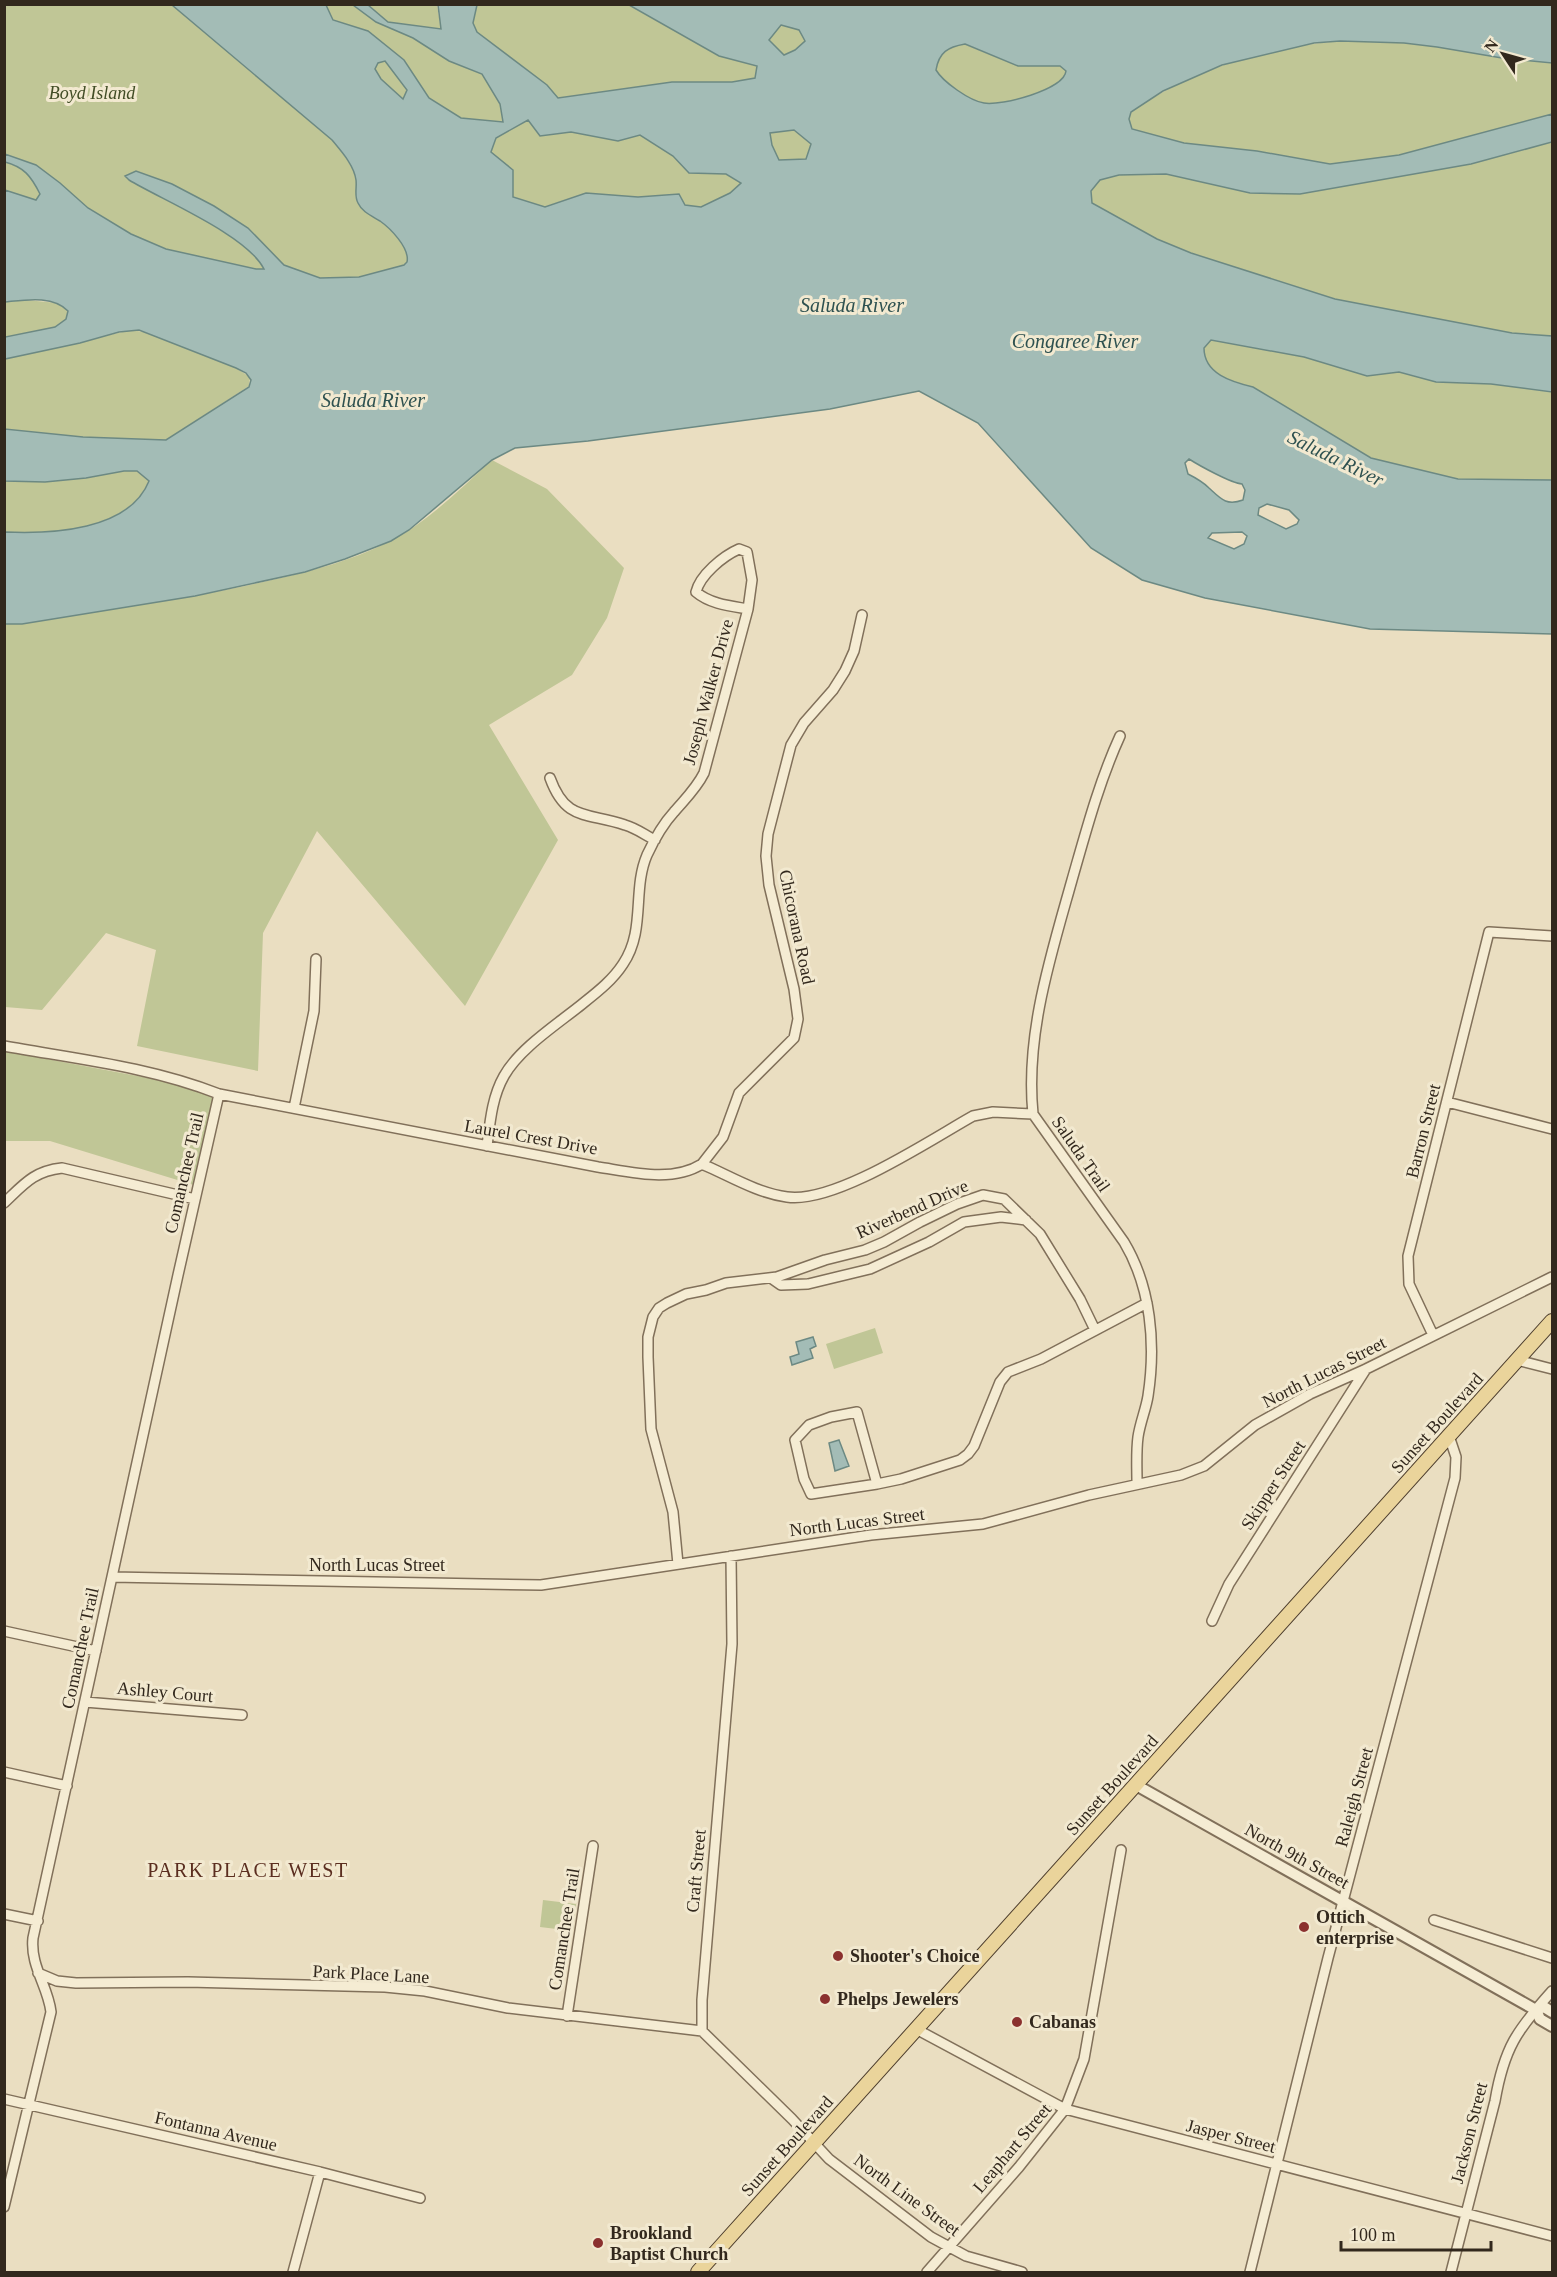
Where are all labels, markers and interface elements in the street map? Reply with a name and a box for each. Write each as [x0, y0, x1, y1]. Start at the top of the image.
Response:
north arrow [1473, 24, 1533, 84]
text: N [1481, 35, 1502, 55]
park label: Boyd Island [49, 83, 136, 103]
water label: Saluda River [800, 294, 904, 316]
water label: Congaree River [1012, 330, 1138, 353]
water label: Saluda River [321, 389, 425, 411]
water label: Saluda River [1284, 425, 1388, 491]
street label: Joseph Walker Drive [679, 617, 737, 767]
street label: Chicorana Road [775, 868, 819, 986]
street label: Barron Street [1402, 1082, 1444, 1180]
street label: Comanchee Trail [160, 1111, 208, 1235]
street label: Saluda Trail [1048, 1112, 1114, 1196]
street label: Laurel Crest Drive [463, 1115, 599, 1159]
street label: Riverbend Drive [853, 1175, 971, 1243]
street label: North Lucas Street [1259, 1332, 1389, 1412]
street label: Sunset Boulevard [1387, 1369, 1487, 1477]
street label: Skipper Street [1237, 1437, 1309, 1533]
street label: North Lucas Street [788, 1504, 926, 1540]
street label: North Lucas Street [309, 1555, 445, 1575]
street label: Comanchee Trail [57, 1586, 103, 1710]
street label: Ashley Court [116, 1678, 214, 1706]
street label: Sunset Boulevard [1062, 1731, 1162, 1839]
street label: Raleigh Street [1331, 1745, 1377, 1849]
street label: North 9th Street [1241, 1819, 1353, 1893]
street label: Craft Street [682, 1829, 710, 1913]
district label: PARK PLACE WEST [147, 1859, 349, 1881]
street label: Comanchee Trail [544, 1866, 584, 1992]
place label: Ottich enterprise [1316, 1907, 1394, 1948]
marker: Ottich enterprise [1297, 1920, 1311, 1934]
place label: Shooter's Choice [850, 1946, 980, 1966]
marker: Shooter's Choice [831, 1949, 845, 1963]
street label: Park Place Lane [312, 1961, 430, 1987]
place label: Phelps Jewelers [837, 1989, 958, 2009]
marker: Phelps Jewelers [818, 1992, 832, 2006]
place label: Cabanas [1029, 2012, 1096, 2032]
marker: Cabanas [1010, 2015, 1024, 2029]
street label: Jackson Street [1447, 2080, 1491, 2186]
street label: Sunset Boulevard [737, 2092, 837, 2200]
street label: Leaphart Street [969, 2099, 1055, 2197]
street label: Fontanna Avenue [153, 2107, 279, 2155]
street label: Jasper Street [1184, 2115, 1278, 2157]
street label: North Line Street [850, 2150, 964, 2240]
scale bar [1341, 2214, 1491, 2252]
place label: Brookland Baptist Church [610, 2223, 728, 2264]
text: 100 m [1350, 2225, 1396, 2245]
marker: Brookland Baptist Church [591, 2236, 605, 2250]

